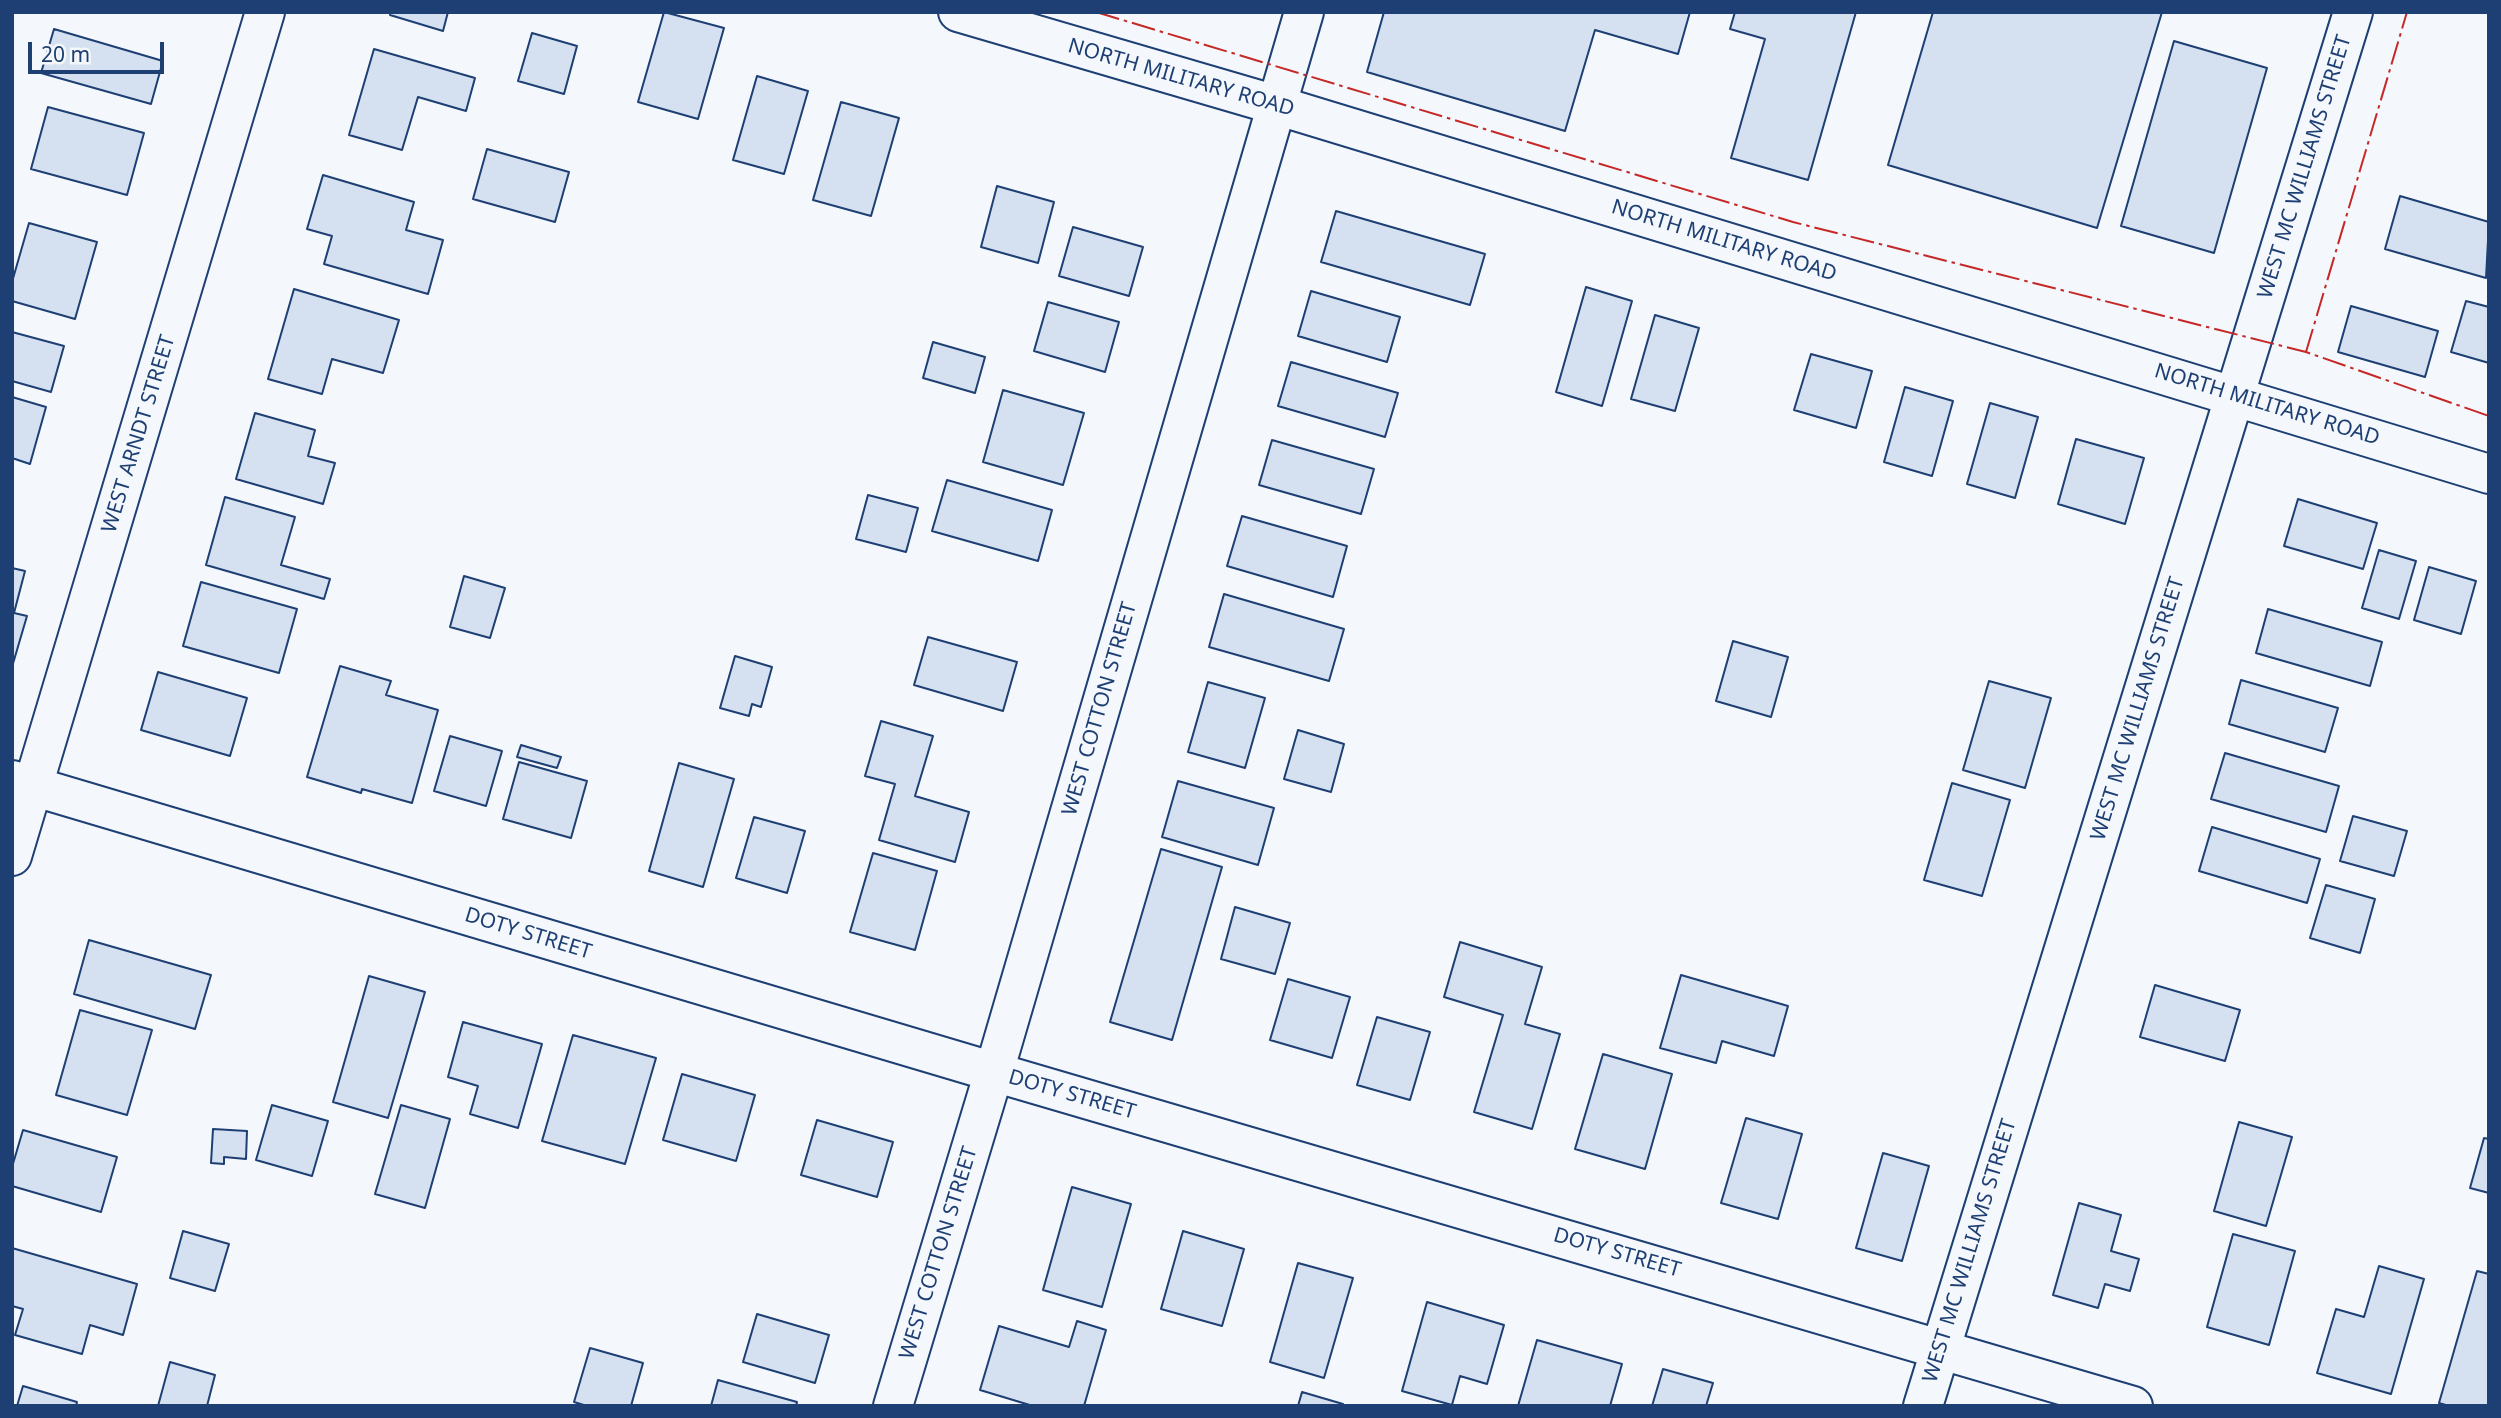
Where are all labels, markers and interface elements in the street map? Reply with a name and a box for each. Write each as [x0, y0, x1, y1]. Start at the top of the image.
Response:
scale bar [32, 28, 168, 72]
street label: WEST MC WILLIAMS STREET [2253, 32, 2357, 302]
street label: NORTH MILITARY ROAD [1065, 34, 1297, 122]
text: 20 m [41, 40, 90, 68]
street label: NORTH MILITARY ROAD [1608, 195, 1840, 287]
street label: WEST ARNDT STREET [97, 332, 181, 536]
street label: NORTH MILITARY ROAD [2151, 359, 2383, 451]
street label: WEST MC WILLIAMS STREET [2086, 574, 2190, 844]
street label: WEST COTTON STREET [1057, 599, 1143, 819]
street label: DOTY STREET [461, 903, 595, 965]
street label: DOTY STREET [1005, 1065, 1139, 1125]
street label: WEST MC WILLIAMS STREET [1918, 1116, 2022, 1386]
street label: WEST COTTON STREET [895, 1144, 983, 1362]
street label: DOTY STREET [1550, 1223, 1684, 1283]

